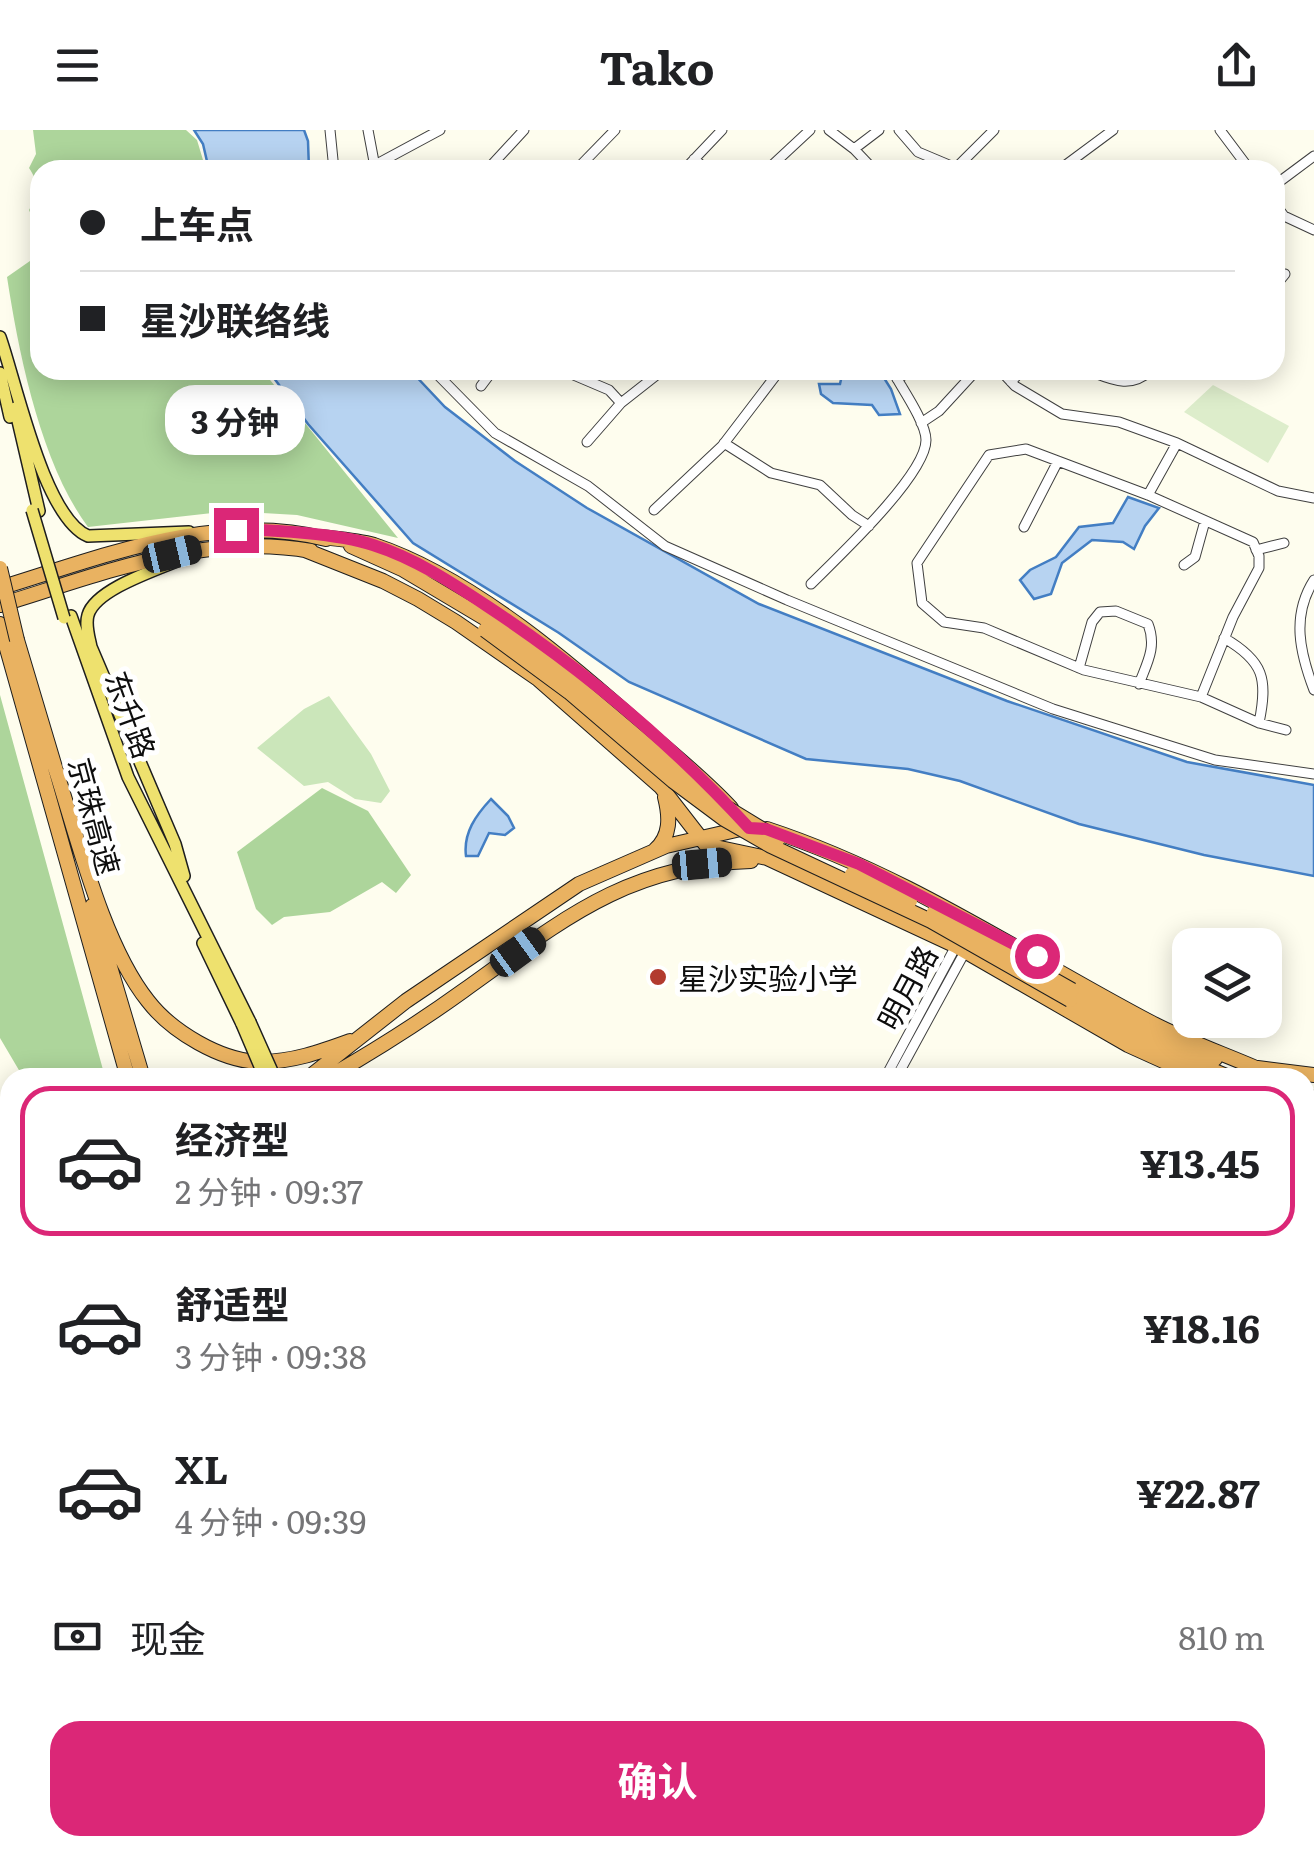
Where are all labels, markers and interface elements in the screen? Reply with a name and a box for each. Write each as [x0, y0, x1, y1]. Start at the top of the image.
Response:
text: Tako [599, 32, 715, 99]
icon: menu [50, 38, 105, 93]
icon: share [1209, 38, 1264, 93]
text: 上车点 [140, 194, 254, 251]
text: 星沙联络线 [140, 290, 330, 347]
callout: 3 分钟 [166, 385, 306, 455]
text: 3 分钟 [191, 396, 279, 444]
route end [214, 508, 259, 553]
car [139, 533, 205, 575]
street label: 东升路 [96, 664, 168, 764]
street label: 京珠高速 [59, 752, 133, 880]
car [671, 846, 733, 882]
car [485, 922, 551, 982]
map controls [1172, 928, 1282, 1038]
button: layers [1172, 928, 1282, 1038]
route start [1015, 934, 1060, 979]
street label: 明月路 [865, 937, 947, 1037]
place label: 星沙实验小学 [678, 955, 858, 999]
marker: 星沙实验小学 [647, 966, 669, 988]
text: 经济型 [175, 1109, 289, 1166]
icon: car [55, 1116, 145, 1206]
text: ¥13.45 [1140, 1133, 1260, 1190]
text: 2 分钟 · 09:37 [175, 1166, 363, 1214]
text: 舒适型 [175, 1274, 289, 1331]
icon: car [55, 1281, 145, 1371]
text: ¥18.16 [1143, 1298, 1260, 1355]
text: 3 分钟 · 09:38 [175, 1331, 367, 1379]
text: XL [175, 1439, 228, 1496]
icon: car [55, 1446, 145, 1536]
text: ¥22.87 [1136, 1463, 1260, 1520]
text: 4 分钟 · 09:39 [175, 1496, 366, 1544]
text: 现金 [130, 1608, 206, 1665]
icon: cash [50, 1609, 105, 1664]
text: 810 m [1178, 1612, 1265, 1660]
button: 确认 [50, 1721, 1265, 1836]

